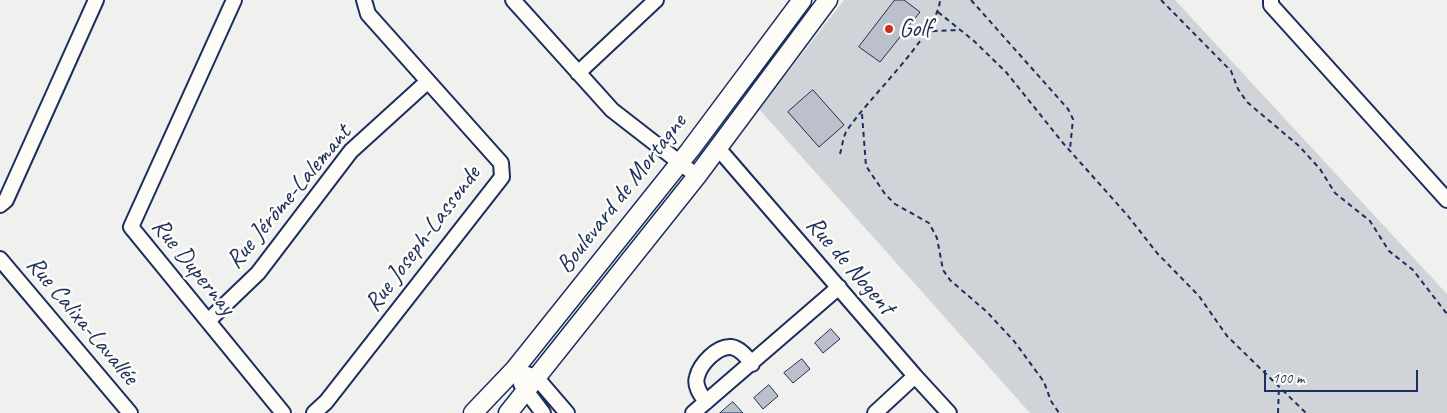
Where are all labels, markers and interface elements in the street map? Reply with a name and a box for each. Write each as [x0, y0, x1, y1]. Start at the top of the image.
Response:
place label: Golf [899, 14, 931, 44]
marker: Golf [883, 23, 895, 35]
street label: Boulevard de Mortagne [550, 108, 694, 280]
street label: Rue Jérôme-Lalemant [220, 119, 358, 275]
street label: Rue Joseph-Lassonde [358, 160, 488, 318]
street label: Rue de Nogent [799, 211, 901, 321]
street label: Rue Dupernay [145, 212, 241, 322]
street label: Rue Calixa-Lavallée [19, 251, 145, 391]
scale bar [1267, 360, 1421, 392]
text: 100 m [1272, 369, 1304, 388]

